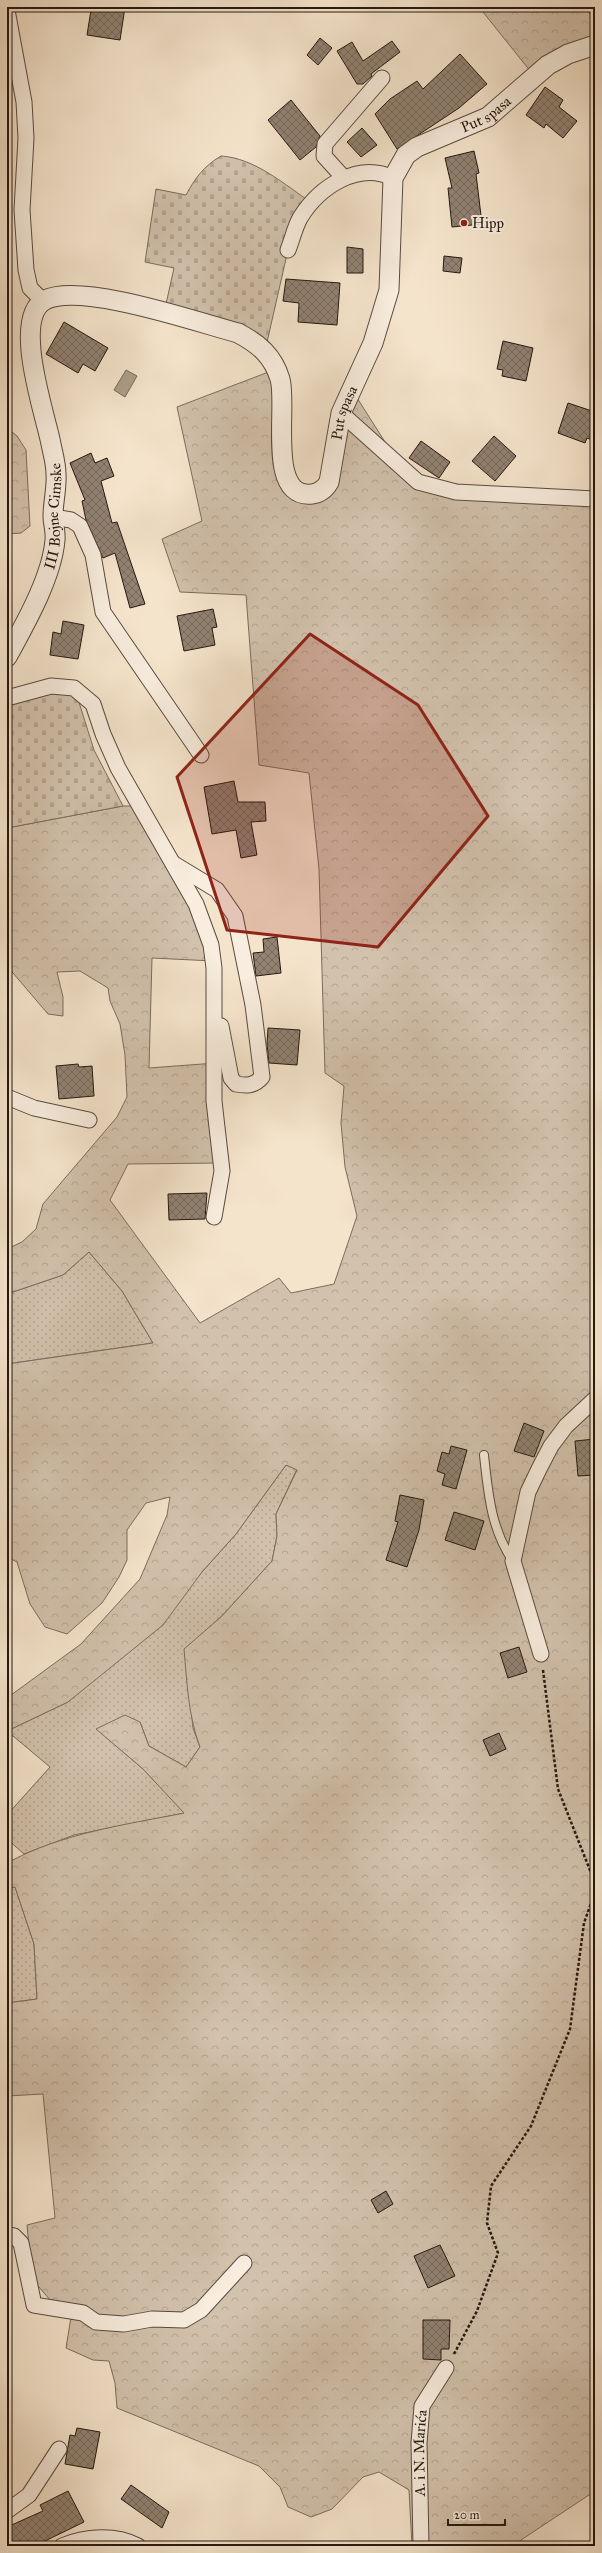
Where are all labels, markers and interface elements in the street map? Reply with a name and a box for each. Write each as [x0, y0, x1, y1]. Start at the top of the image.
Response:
street label: Put spasa [458, 92, 515, 136]
place label: Hipp [472, 214, 504, 232]
marker: Hipp [459, 218, 469, 228]
street label: Put spasa [327, 382, 362, 441]
street label: III Bojne Cimske [40, 462, 65, 572]
street label: A. i N. Marića [410, 2408, 431, 2498]
scale bar [448, 2501, 505, 2527]
text: 20 m [454, 2508, 480, 2522]

